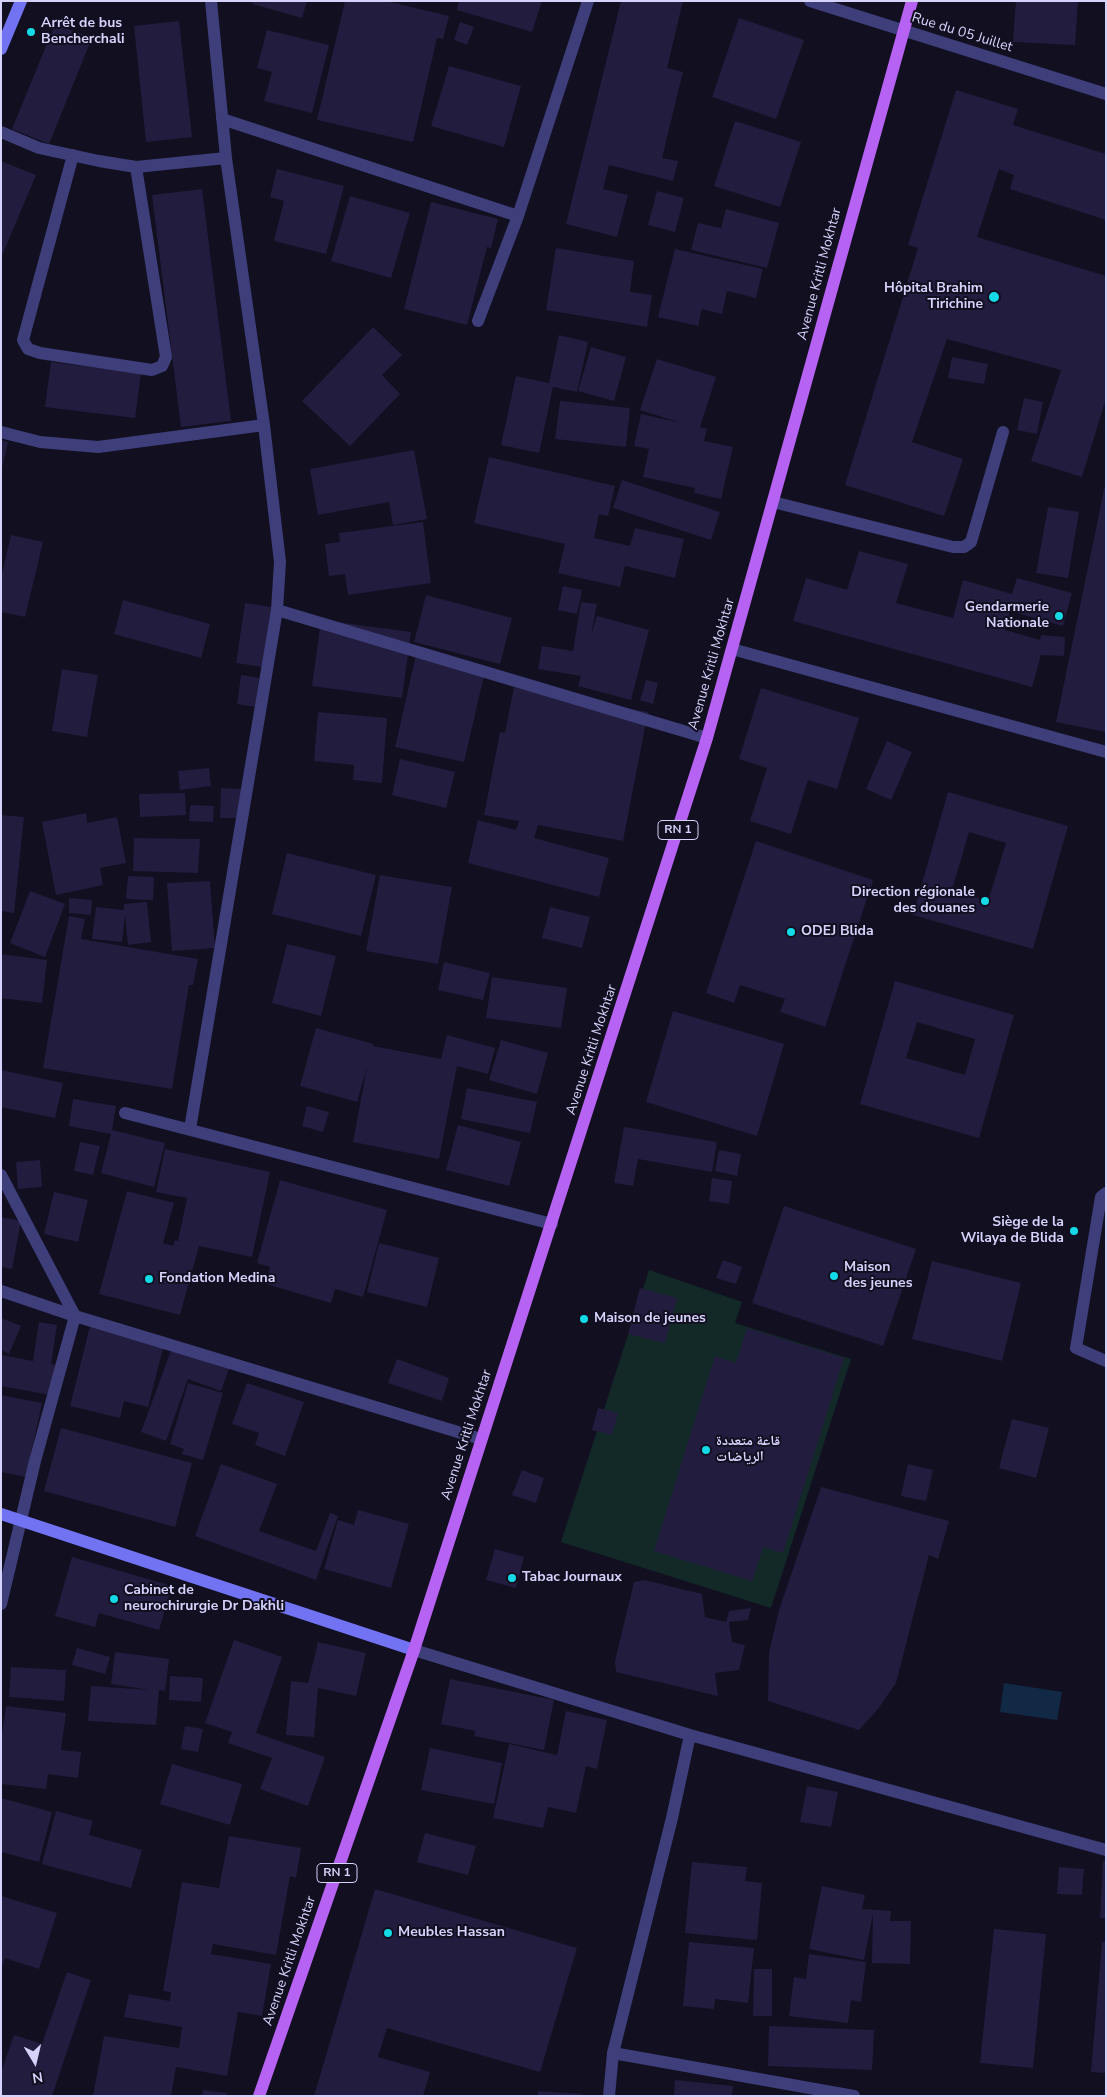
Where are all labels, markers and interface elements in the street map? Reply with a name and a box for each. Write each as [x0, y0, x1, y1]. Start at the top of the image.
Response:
street label: Rue du 05 Juillet [910, 10, 1014, 56]
place label: Arrêt de bus Bencherchali [41, 16, 125, 48]
marker: Arrêt de bus Bencherchali [25, 26, 37, 38]
street label: Avenue Kritli Mokhtar [794, 206, 846, 342]
place label: Hôpital Brahim Tirichine [884, 281, 983, 314]
marker: Hôpital Brahim Tirichine [987, 290, 1001, 304]
street label: Avenue Kritli Mokhtar [685, 596, 739, 732]
place label: Gendarmerie Nationale [965, 600, 1049, 632]
marker: Gendarmerie Nationale [1053, 610, 1065, 622]
road number: RN 1 [658, 820, 698, 840]
place label: Direction régionale des douanes [851, 885, 975, 918]
marker: Direction régionale des douanes [979, 895, 991, 907]
place label: ODEJ Blida [801, 924, 874, 940]
marker: ODEJ Blida [785, 926, 797, 938]
street label: Avenue Kritli Mokhtar [563, 983, 621, 1117]
place label: Siège de la Wilaya de Blida [961, 1215, 1064, 1248]
marker: Siège de la Wilaya de Blida [1068, 1225, 1080, 1237]
place label: Maison des jeunes [844, 1260, 913, 1292]
marker: Maison des jeunes [828, 1270, 840, 1282]
place label: Fondation Medina [159, 1271, 275, 1287]
marker: Fondation Medina [143, 1273, 155, 1285]
place label: Maison de jeunes [594, 1311, 706, 1327]
marker: Maison de jeunes [578, 1313, 590, 1325]
street label: Avenue Kritli Mokhtar [438, 1368, 496, 1502]
place label: قاعة متعددة الرياضات [716, 1434, 780, 1466]
marker: قاعة متعددة الرياضات [700, 1444, 712, 1456]
place label: Tabac Journaux [522, 1570, 622, 1586]
marker: Tabac Journaux [506, 1572, 518, 1584]
place label: Cabinet de neurochirurgie Dr Dakhli [124, 1583, 284, 1615]
marker: Cabinet de neurochirurgie Dr Dakhli [108, 1593, 120, 1605]
road number: RN 1 [317, 1864, 357, 1882]
street label: Avenue Kritli Mokhtar [260, 1894, 320, 2028]
place label: Meubles Hassan [398, 1925, 505, 1941]
marker: Meubles Hassan [382, 1927, 394, 1939]
north arrow [10, 2037, 60, 2087]
text: N [31, 2067, 44, 2088]

